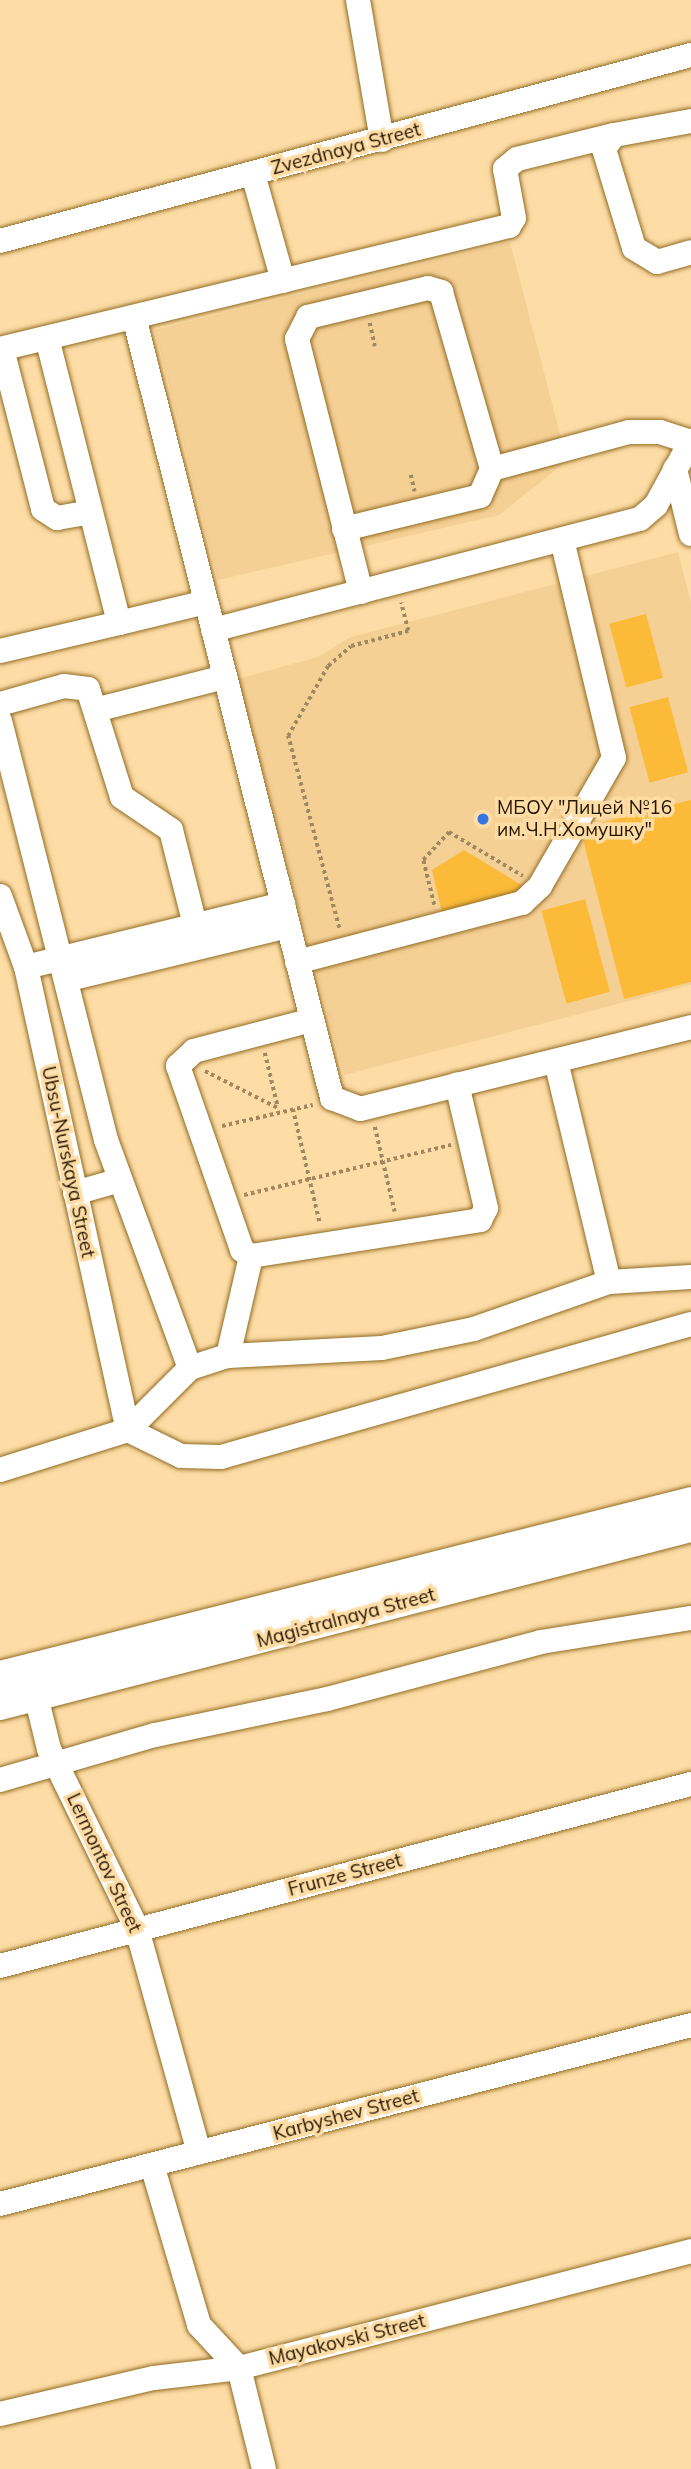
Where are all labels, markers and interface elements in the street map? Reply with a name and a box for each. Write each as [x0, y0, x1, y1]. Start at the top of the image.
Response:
street label: Zvezdnaya Street [269, 118, 423, 180]
place label: МБОУ "Лицей №16 им.Ч.Н.Хомушку" [497, 797, 672, 841]
marker: МБОУ "Лицей №16 им.Ч.Н.Хомушку" [475, 811, 491, 827]
street label: Ubsu-Nurskaya Street [37, 1064, 99, 1260]
street label: Magistralnaya Street [254, 1583, 438, 1653]
street label: Lermontov Street [62, 1790, 146, 1936]
street label: Frunze Street [286, 1849, 404, 1901]
street label: Karbyshev Street [271, 2085, 421, 2145]
street label: Mayakovski Street [266, 2310, 428, 2370]

